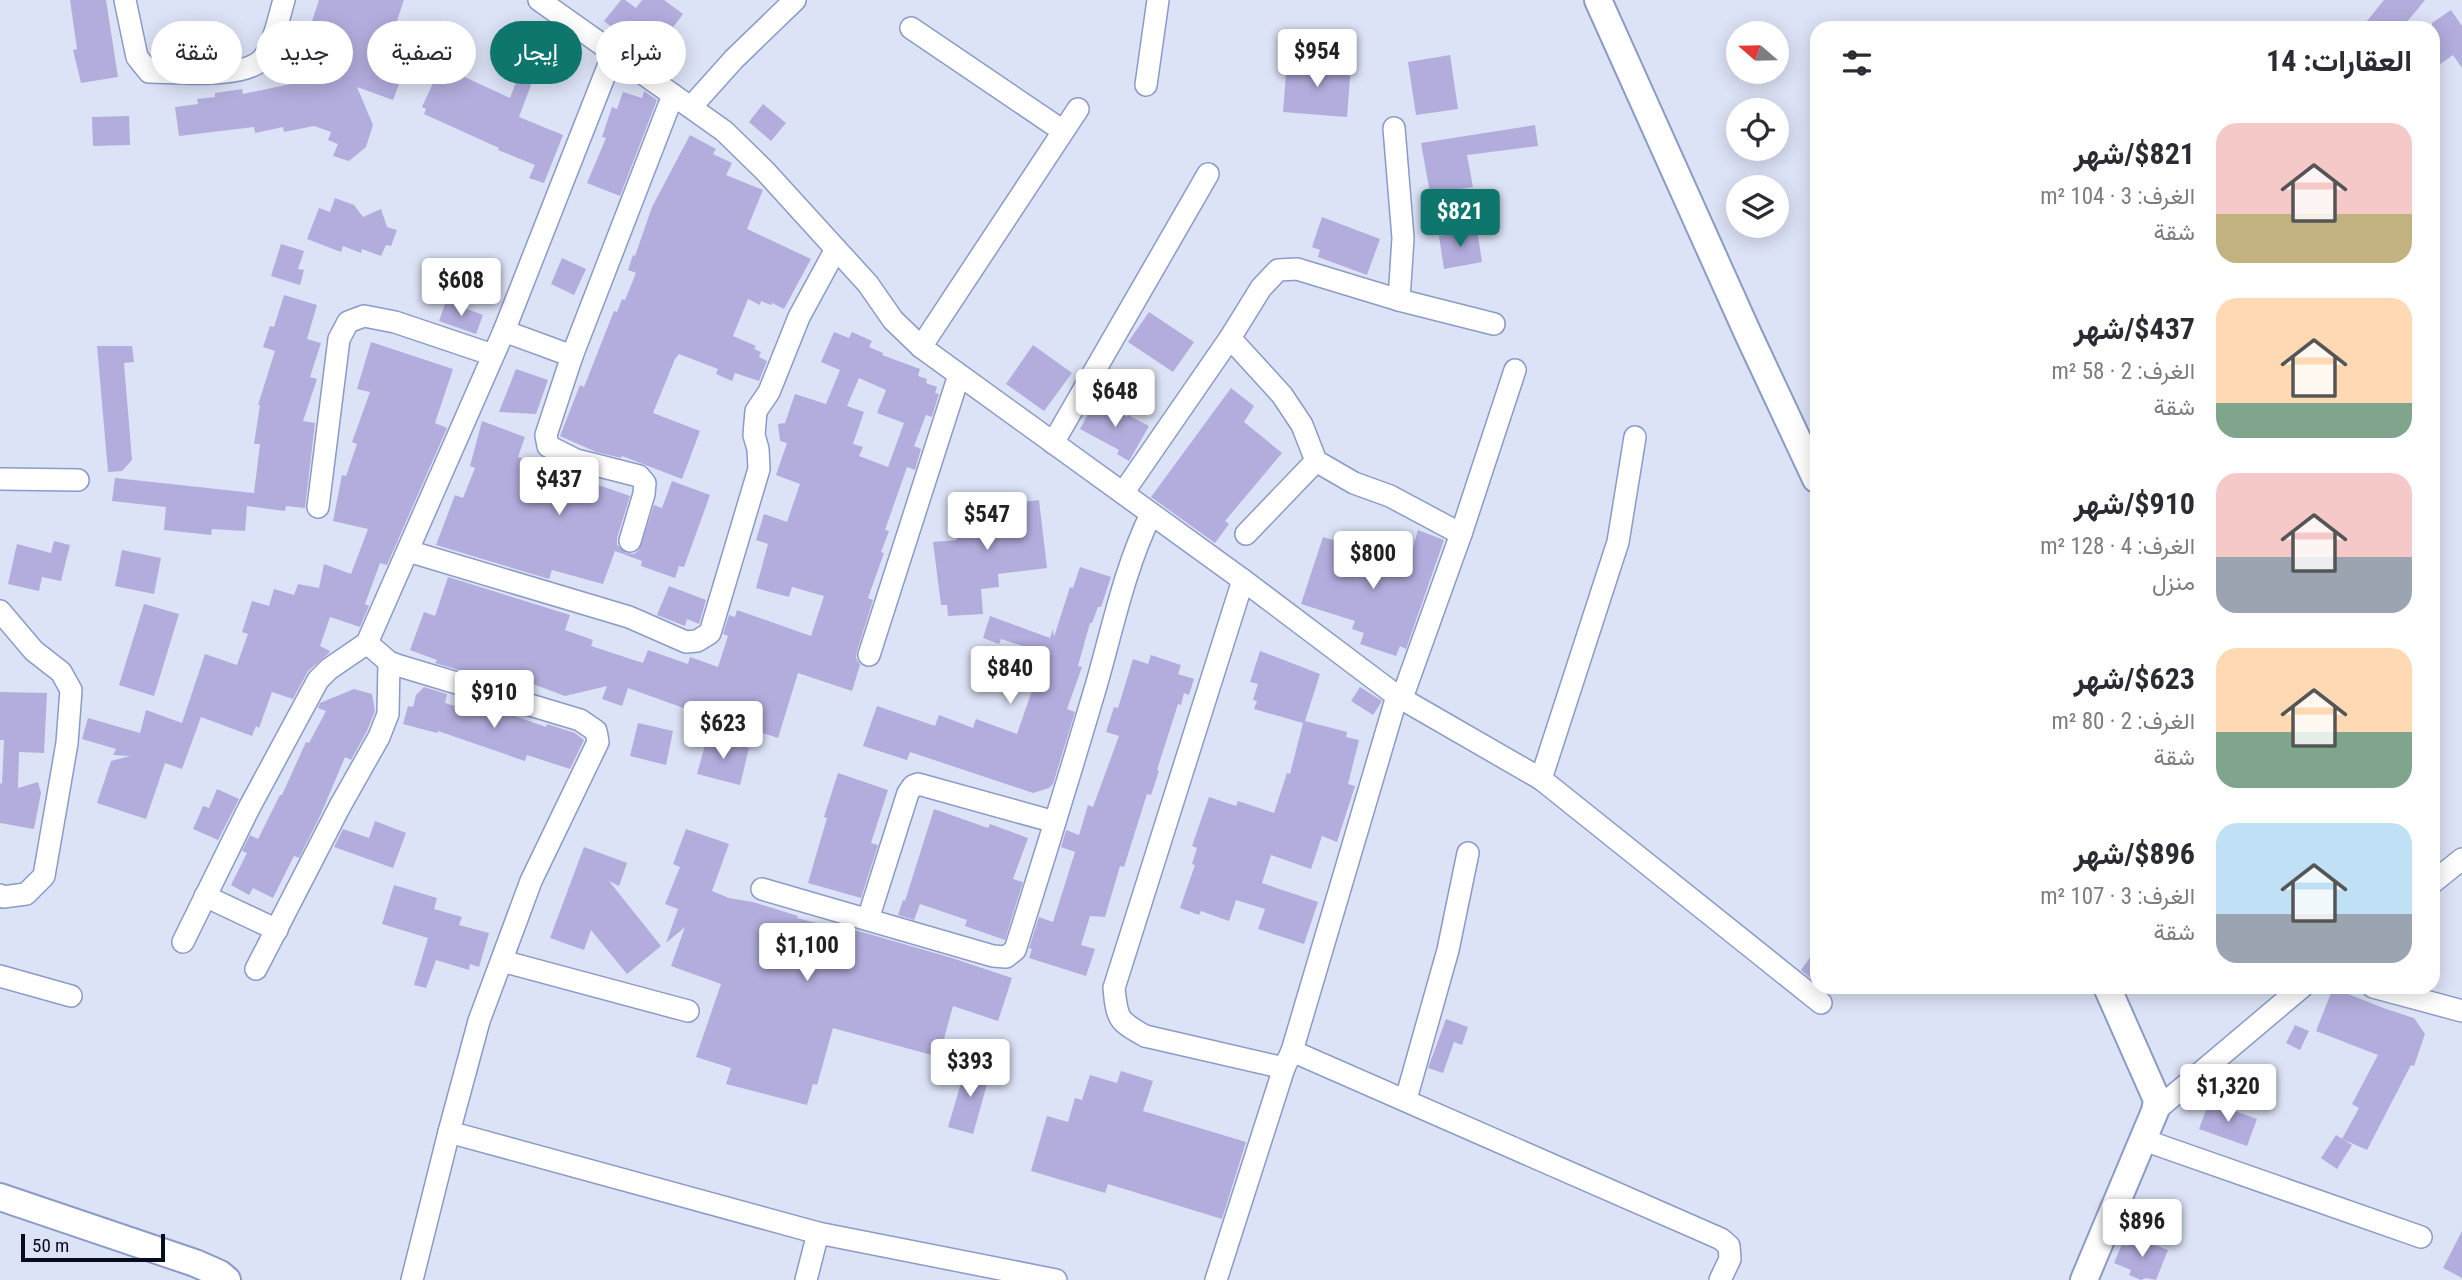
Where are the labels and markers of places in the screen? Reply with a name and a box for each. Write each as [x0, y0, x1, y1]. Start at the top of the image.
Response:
pin: $954 [1276, 29, 1358, 89]
pin: $821 [1419, 190, 1501, 249]
pin: $608 [420, 258, 502, 318]
pin: $648 [1074, 370, 1156, 429]
pin: $437 [518, 458, 600, 517]
pin: $547 [946, 492, 1028, 552]
pin: $800 [1332, 532, 1414, 591]
pin: $840 [969, 646, 1051, 706]
pin: $910 [453, 670, 535, 730]
pin: $623 [682, 702, 764, 761]
pin: $1,100 [750, 923, 864, 983]
pin: $393 [929, 1040, 1011, 1099]
pin: $1,320 [2171, 1064, 2285, 1124]
pin: $896 [2101, 1200, 2183, 1259]

